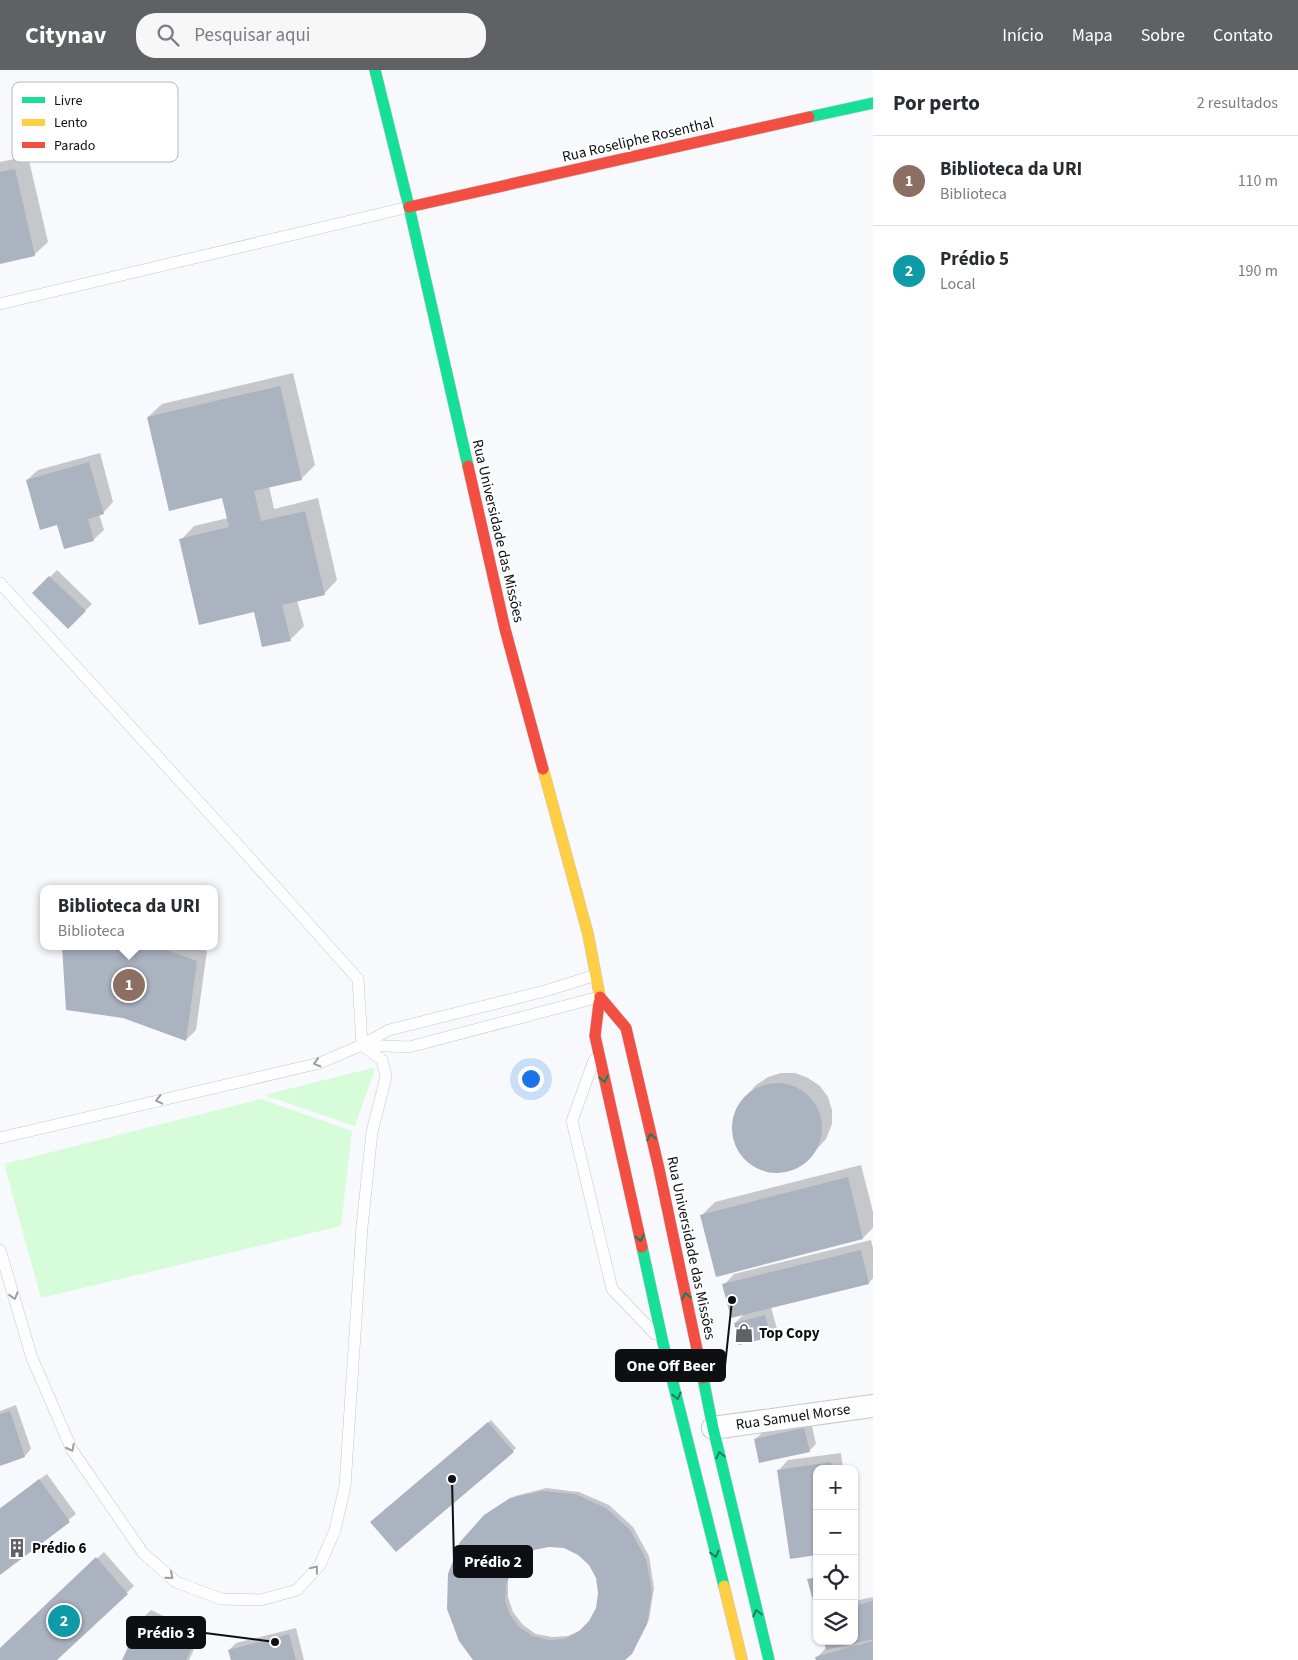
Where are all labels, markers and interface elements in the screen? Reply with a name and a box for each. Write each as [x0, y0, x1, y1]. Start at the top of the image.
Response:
search box [136, 13, 486, 58]
text: Citynav [25, 18, 106, 53]
icon: search [154, 21, 182, 49]
text: Pesquisar aqui [194, 22, 311, 49]
text: Início [1002, 23, 1044, 48]
text: Mapa [1072, 23, 1113, 48]
text: Sobre [1141, 23, 1185, 48]
text: Contato [1213, 23, 1273, 48]
legend [12, 82, 178, 162]
text: Por perto [893, 88, 980, 118]
text: Livre [54, 91, 83, 111]
text: 2 resultados [1197, 92, 1278, 114]
street label: Rua Roseliphe Rosenthal [560, 112, 716, 168]
text: Lento [54, 113, 87, 133]
text: Parado [54, 136, 95, 156]
text: Biblioteca da URI [940, 156, 1082, 183]
text: 1 [905, 170, 913, 192]
text: 110 m [1238, 170, 1278, 192]
text: Biblioteca [940, 183, 1007, 205]
text: Prédio 5 [940, 246, 1009, 273]
text: 2 [905, 260, 913, 282]
text: 190 m [1238, 260, 1278, 282]
text: Local [940, 273, 976, 295]
street label: Rua Universidade das Missões [467, 437, 529, 625]
popup [40, 885, 218, 950]
text: Biblioteca da URI [58, 893, 200, 920]
text: Biblioteca [58, 920, 125, 942]
pin: 1 [113, 966, 145, 1004]
one-way arrow [314, 1058, 322, 1068]
your location [518, 1066, 544, 1092]
one-way arrow [598, 1075, 609, 1084]
one-way arrow [155, 1094, 164, 1105]
one-way arrow [646, 1132, 657, 1141]
street label: Rua Universidade das Missões [661, 1154, 721, 1342]
one-way arrow [634, 1234, 645, 1242]
one-way arrow [681, 1291, 691, 1300]
one-way arrow [8, 1292, 18, 1300]
shop icon: Top Copy [733, 1322, 755, 1344]
place label: Top Copy [759, 1323, 820, 1344]
callout: One Off Beer [616, 1350, 725, 1381]
text: One Off Beer [627, 1355, 716, 1377]
one-way arrow [671, 1392, 682, 1401]
street label: Rua Samuel Morse [734, 1399, 852, 1435]
one-way arrow [65, 1443, 75, 1452]
one-way arrow [715, 1450, 726, 1459]
map controls [813, 1465, 858, 1645]
button: + [813, 1465, 858, 1510]
button: − [813, 1510, 858, 1555]
building icon: Prédio 6 [6, 1537, 28, 1559]
place label: Prédio 6 [32, 1538, 87, 1559]
callout: Prédio 2 [454, 1546, 532, 1577]
one-way arrow [710, 1550, 720, 1558]
text: Prédio 2 [464, 1551, 522, 1573]
button: locate [813, 1555, 858, 1600]
one-way arrow [310, 1565, 319, 1574]
one-way arrow [164, 1570, 173, 1579]
button: layers [813, 1600, 858, 1645]
pin: 2 [48, 1602, 80, 1640]
one-way arrow [753, 1609, 763, 1617]
callout: Prédio 3 [127, 1617, 205, 1648]
text: Prédio 3 [137, 1622, 195, 1644]

